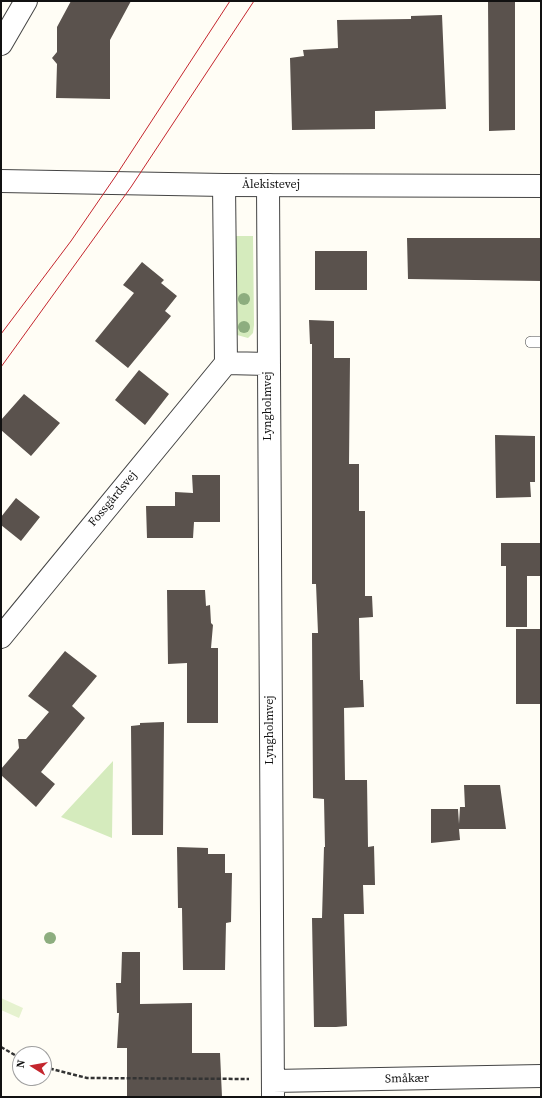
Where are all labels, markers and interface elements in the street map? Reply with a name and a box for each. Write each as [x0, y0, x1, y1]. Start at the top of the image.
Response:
street label: Ålekistevej [242, 178, 300, 192]
street label: Lyngholmvej [261, 371, 275, 441]
street label: Fossgårdsvej [86, 468, 140, 530]
street label: Lyngholmvej [263, 695, 277, 765]
north arrow [12, 1046, 52, 1086]
text: N [13, 1058, 29, 1069]
street label: Småkær [385, 1071, 429, 1087]

